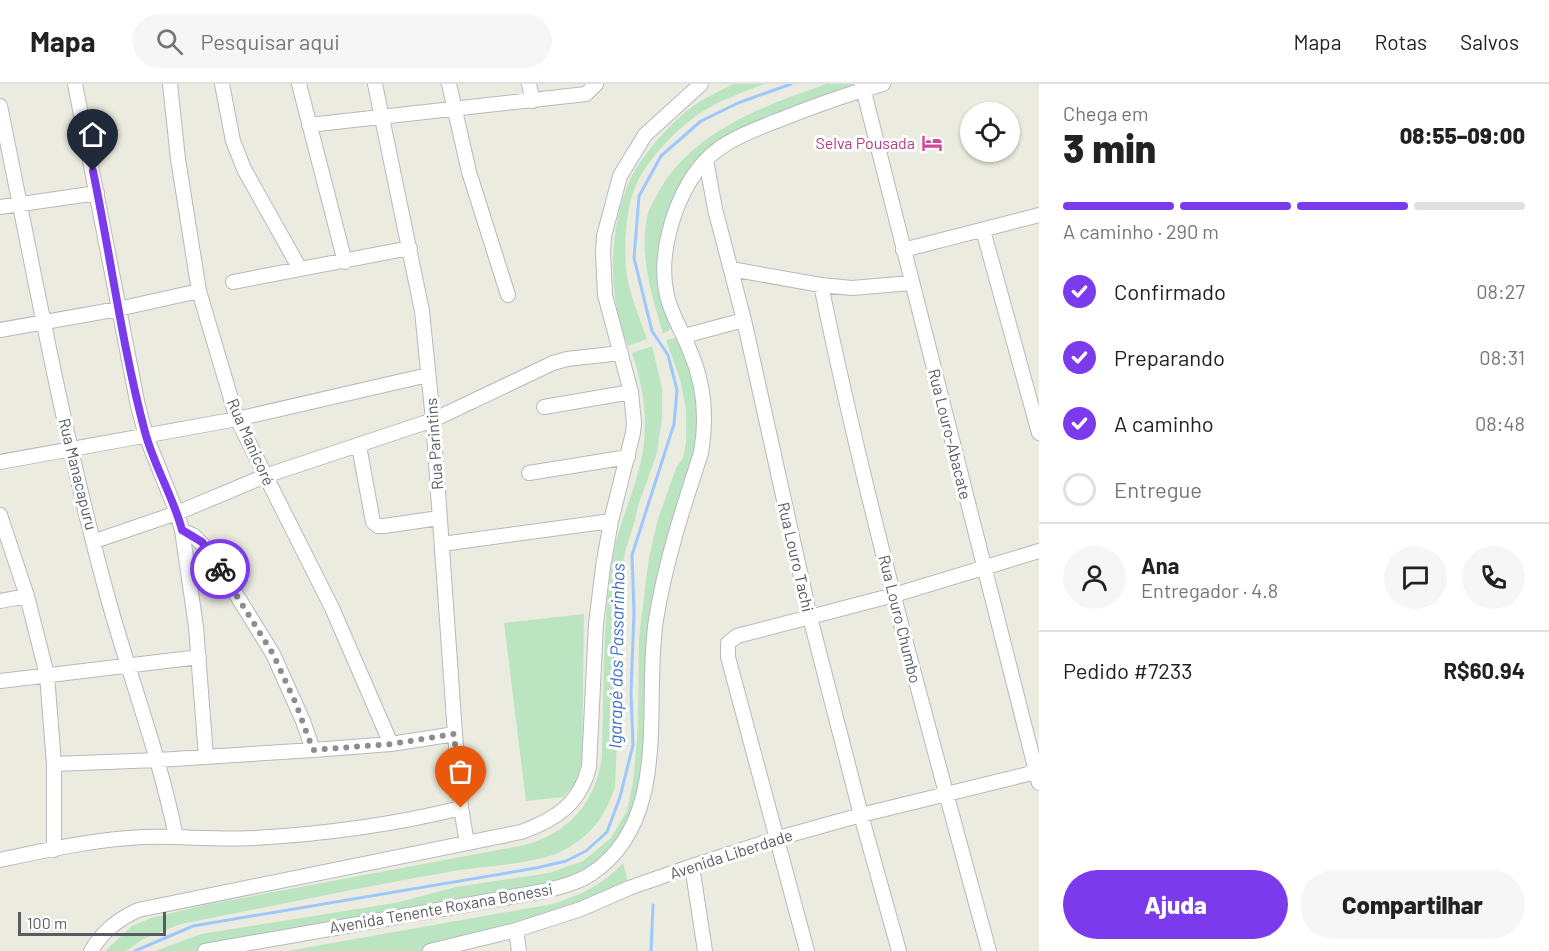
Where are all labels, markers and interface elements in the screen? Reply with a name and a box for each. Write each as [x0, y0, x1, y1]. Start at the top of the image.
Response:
search box [132, 14, 552, 68]
text: Mapa [30, 24, 96, 58]
icon: search [153, 25, 186, 58]
text: Pesquisar aqui [201, 28, 340, 54]
text: Mapa [1293, 29, 1341, 54]
text: Rotas [1374, 29, 1427, 54]
text: Salvos [1460, 29, 1519, 54]
text: Chega em [1063, 101, 1149, 125]
map controls [960, 102, 1020, 162]
button: locate [960, 102, 1020, 162]
pin [67, 109, 118, 171]
icon: home [76, 118, 109, 151]
text: 08:55–09:00 [1400, 122, 1525, 148]
text: 3 min [1063, 124, 1156, 171]
hotel icon: Selva Pousada [920, 131, 944, 155]
place label: Selva Pousada [815, 133, 915, 152]
text: A caminho · 290 m [1063, 219, 1219, 243]
icon: check [1063, 275, 1096, 308]
text: Confirmado [1114, 278, 1226, 304]
text: 08:27 [1476, 279, 1525, 303]
icon: check [1063, 341, 1096, 374]
text: Preparando [1114, 344, 1225, 370]
text: 08:31 [1479, 345, 1525, 369]
street label: Rua Louro-Abacate [925, 367, 976, 501]
street label: Rua Manicoré [224, 395, 279, 488]
street label: Rua Parintins [421, 397, 446, 491]
icon: check [1063, 407, 1096, 440]
text: A caminho [1114, 410, 1214, 436]
text: 08:48 [1475, 411, 1525, 435]
street label: Rua Manacapuru [55, 416, 102, 532]
text: Entregue [1114, 476, 1202, 502]
street label: Rua Louro Tachi [775, 500, 818, 614]
courier [190, 539, 250, 599]
button: person [1063, 546, 1126, 609]
button: chat [1384, 546, 1447, 609]
button: phone [1462, 546, 1525, 609]
text: Ana [1141, 552, 1179, 578]
icon: bike [204, 553, 237, 586]
street label: Rua Louro Chumbo [875, 553, 926, 685]
water label: Igarapé dos Passarinhos [603, 563, 629, 749]
text: Entregador · 4.8 [1141, 578, 1278, 602]
text: Pedido #7233 [1063, 657, 1193, 683]
text: R$60.94 [1444, 657, 1525, 683]
pin [435, 746, 486, 808]
icon: bag [444, 755, 477, 788]
street label: Avenida Liberdade [667, 825, 795, 882]
button: Ajuda [1063, 870, 1288, 939]
button: Compartilhar [1300, 870, 1525, 939]
street label: Avenida Tenente Roxana Bonessi [328, 878, 554, 937]
scale bar [18, 909, 166, 936]
text: 100 m [27, 913, 67, 932]

